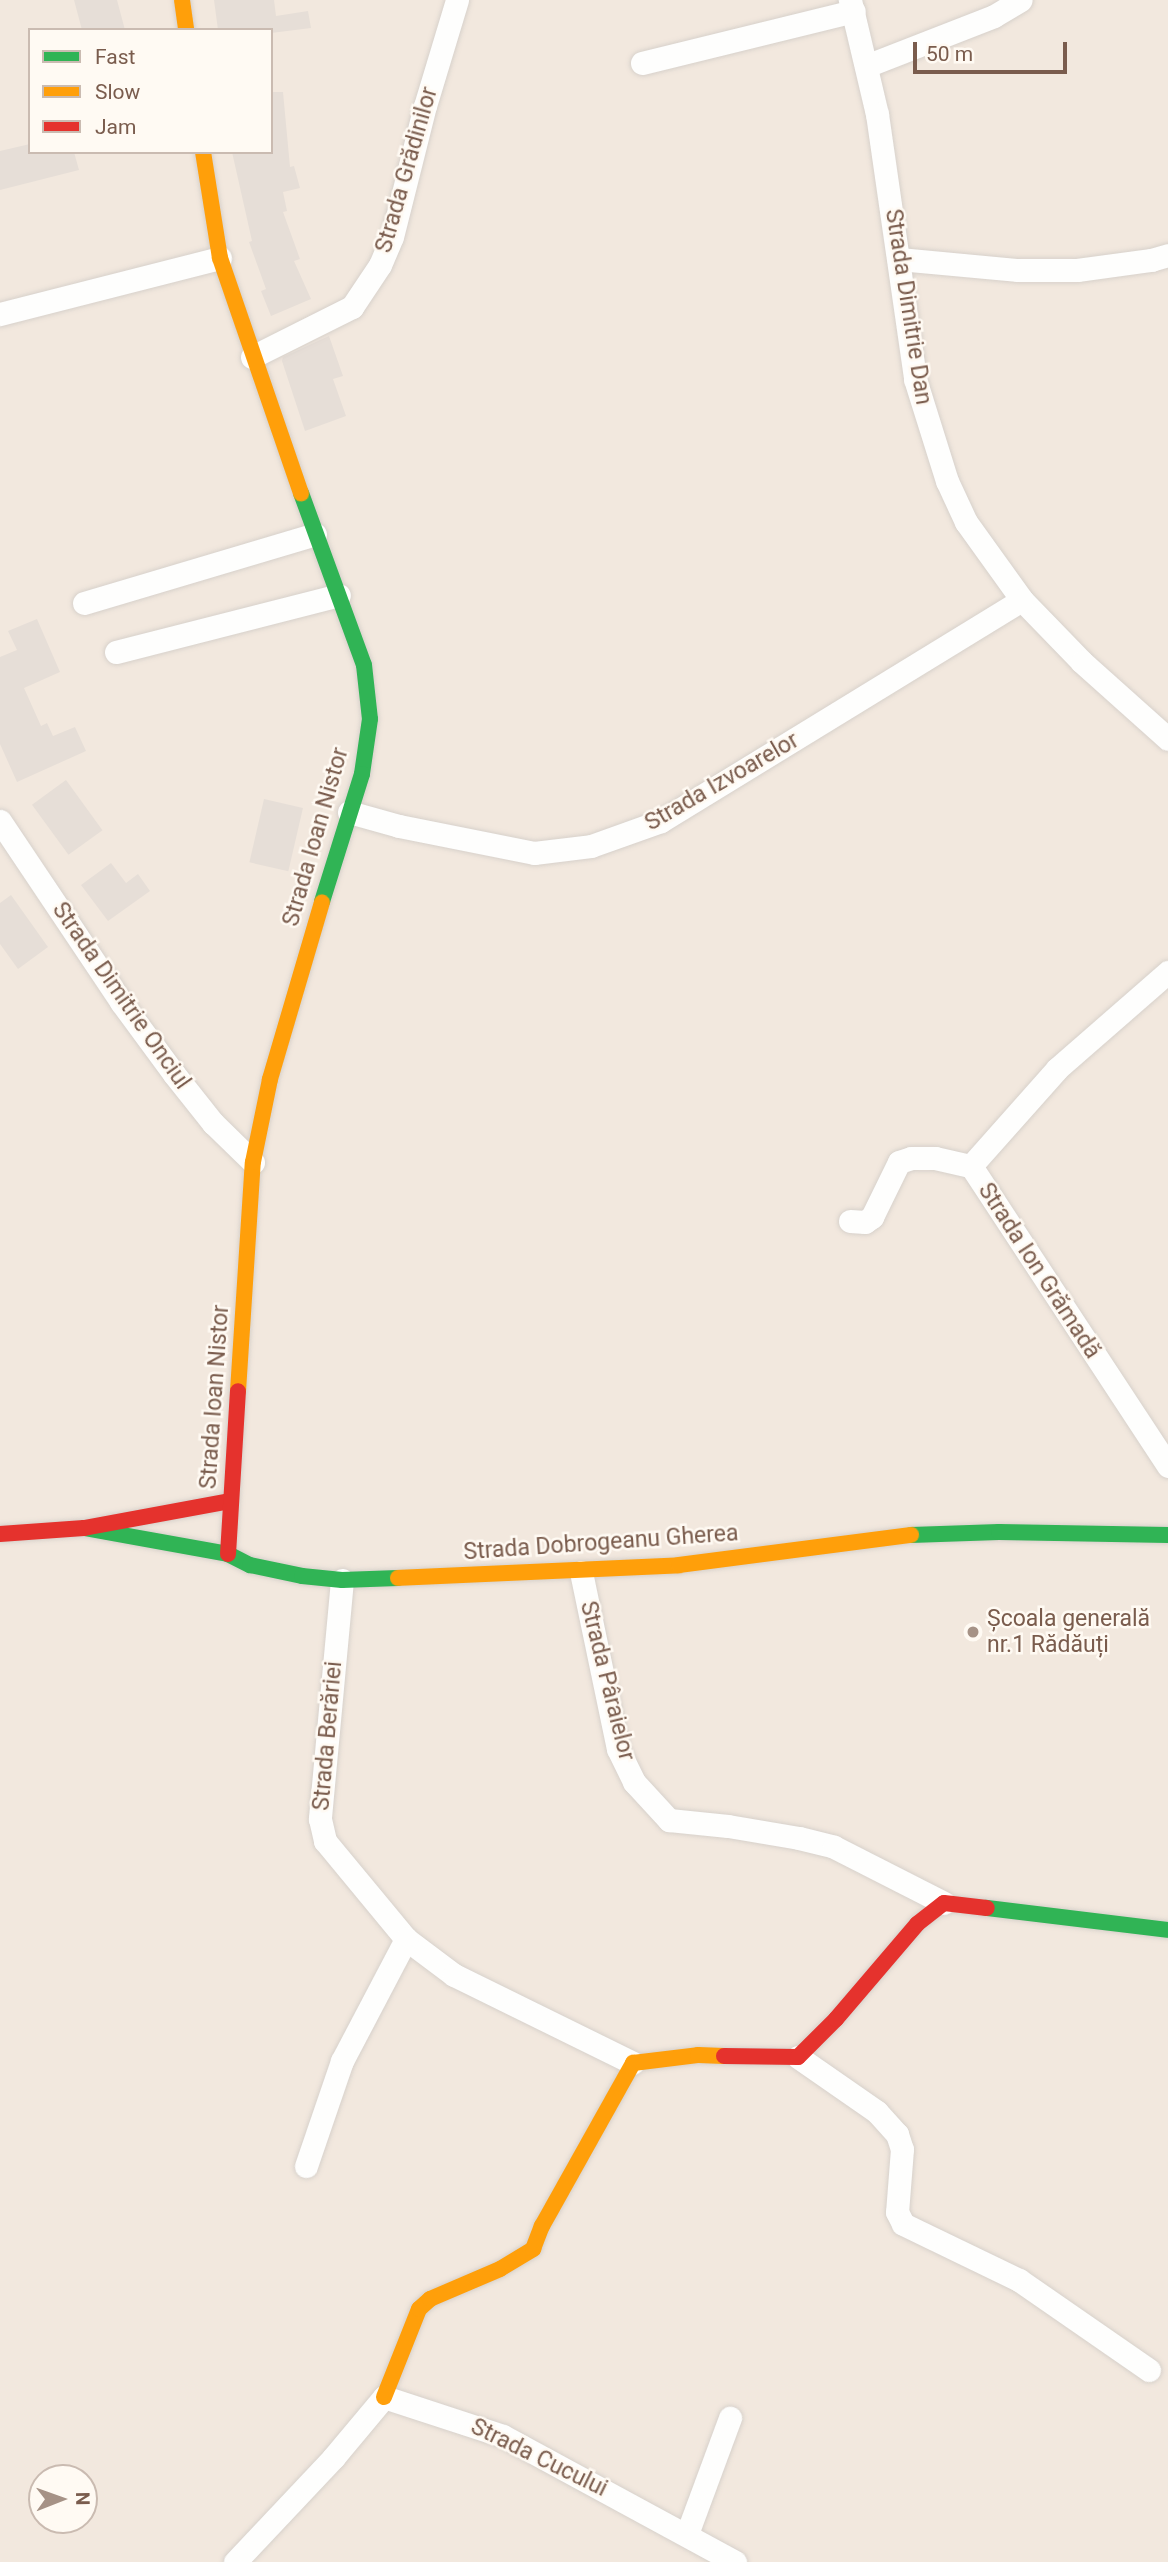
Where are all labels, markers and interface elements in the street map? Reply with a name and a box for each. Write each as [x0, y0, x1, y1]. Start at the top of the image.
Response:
legend [28, 28, 273, 154]
scale bar [916, 28, 1070, 72]
text: 50 m [926, 42, 973, 66]
text: Fast [95, 45, 135, 69]
text: Slow [95, 80, 140, 104]
street label: Strada Grădinilor [370, 84, 444, 256]
text: Jam [95, 115, 136, 139]
street label: Strada Dimitrie Dan [879, 207, 937, 407]
street label: Strada Izvoarelor [640, 727, 804, 837]
street label: Strada Ioan Nistor [277, 744, 355, 930]
street label: Strada Dimitrie Onciul [46, 897, 196, 1095]
street label: Strada Ion Grămadă [972, 1178, 1106, 1364]
street label: Strada Ioan Nistor [195, 1304, 235, 1490]
street label: Strada Dobrogeanu Gherea [463, 1520, 739, 1566]
street label: Strada Pâraielor [574, 1598, 640, 1764]
place label: Școala generală nr.1 Rădăuți [987, 1605, 1150, 1659]
marker: Școala generală nr.1 Rădăuți [965, 1624, 981, 1640]
street label: Strada Berăriei [308, 1660, 348, 1812]
street label: Strada Cucului [466, 2413, 612, 2503]
north arrow [28, 2464, 98, 2534]
text: N [71, 2492, 94, 2506]

